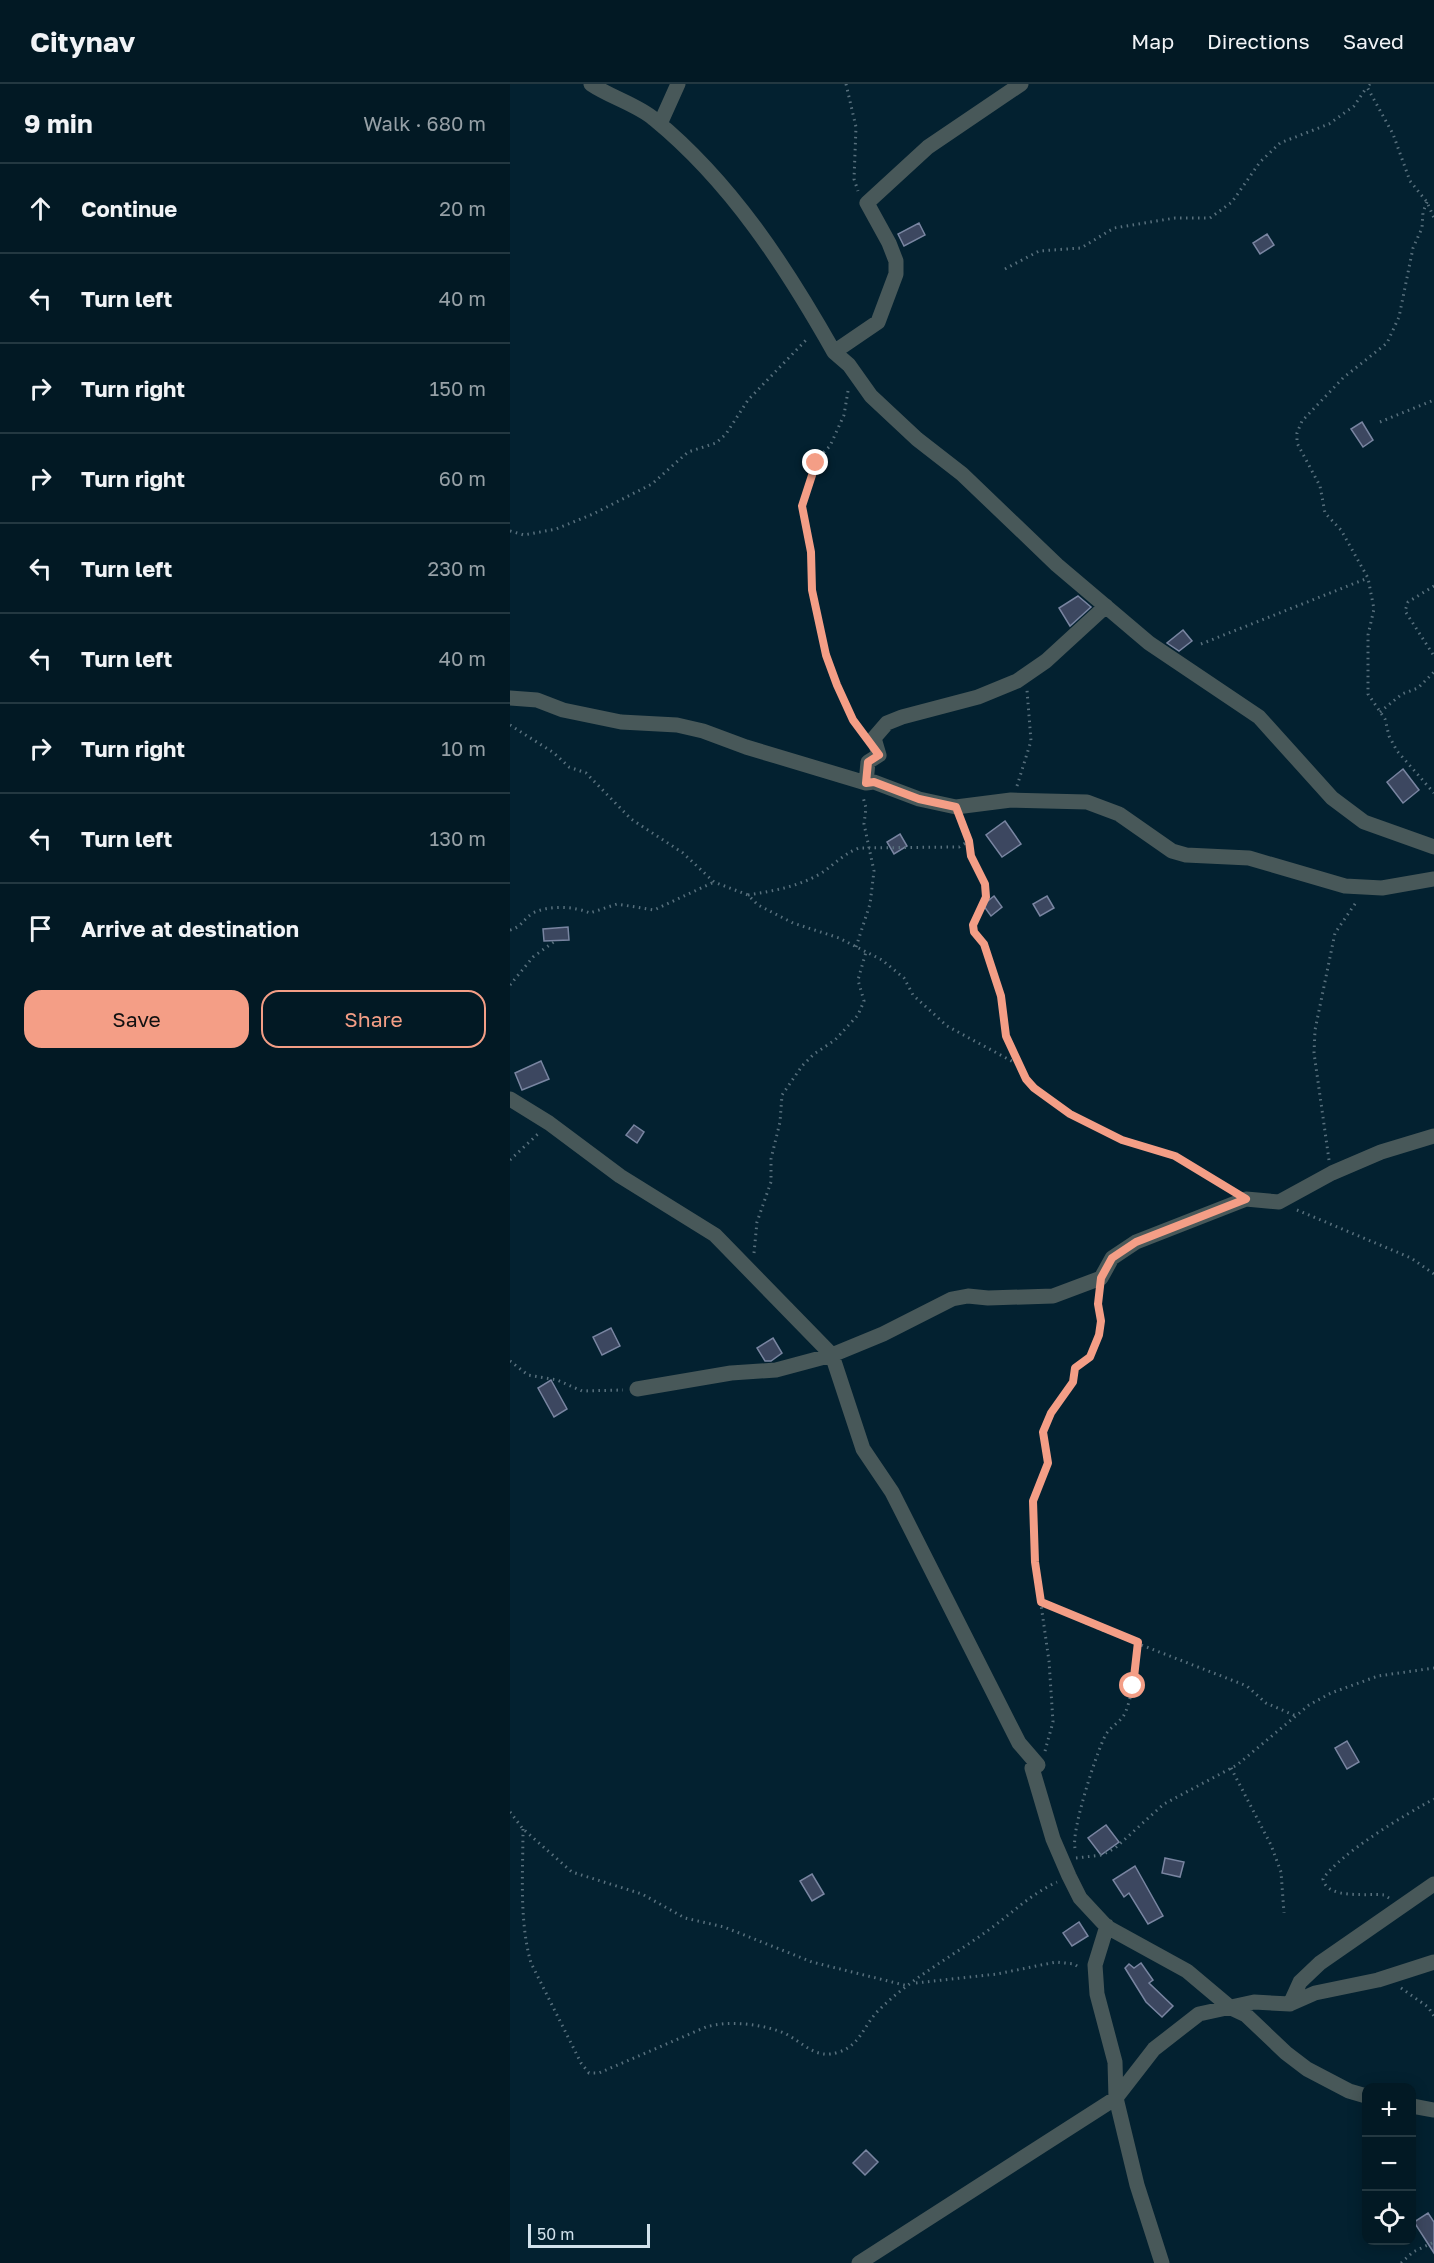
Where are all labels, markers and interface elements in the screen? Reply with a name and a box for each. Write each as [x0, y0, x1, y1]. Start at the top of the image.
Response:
text: Citynav [30, 25, 135, 58]
text: Map [1131, 28, 1174, 54]
text: Directions [1207, 28, 1310, 54]
text: Saved [1343, 28, 1404, 54]
text: 9 min [24, 108, 93, 139]
text: Walk · 680 m [363, 111, 486, 135]
icon: ahead [24, 192, 57, 225]
text: Continue [81, 195, 177, 222]
text: 20 m [439, 196, 486, 220]
icon: left [24, 282, 57, 315]
text: Turn left [81, 285, 172, 312]
text: 40 m [439, 286, 486, 310]
icon: right [24, 372, 57, 405]
text: Turn right [81, 375, 185, 402]
text: 150 m [430, 376, 486, 400]
route end [802, 449, 828, 475]
icon: right [24, 462, 57, 495]
text: Turn right [81, 465, 185, 492]
text: 60 m [439, 466, 486, 490]
icon: left [24, 552, 57, 585]
text: Turn left [81, 555, 172, 582]
text: 230 m [428, 556, 486, 580]
icon: left [24, 642, 57, 675]
text: Turn left [81, 645, 172, 672]
text: 40 m [439, 646, 486, 670]
icon: right [24, 732, 57, 765]
text: Turn right [81, 735, 185, 762]
text: 10 m [441, 736, 486, 760]
icon: left [24, 822, 57, 855]
text: Turn left [81, 825, 172, 852]
text: 130 m [430, 826, 486, 850]
icon: arrive [24, 912, 57, 945]
text: Arrive at destination [81, 915, 299, 942]
button: Save [24, 990, 249, 1048]
button: Share [261, 990, 486, 1048]
route start [1119, 1672, 1145, 1698]
map controls [1362, 2083, 1416, 2245]
button: + [1362, 2083, 1416, 2137]
button: − [1362, 2137, 1416, 2191]
button: locate [1362, 2191, 1416, 2245]
scale bar [528, 2221, 650, 2248]
text: 50 m [537, 2224, 574, 2244]

